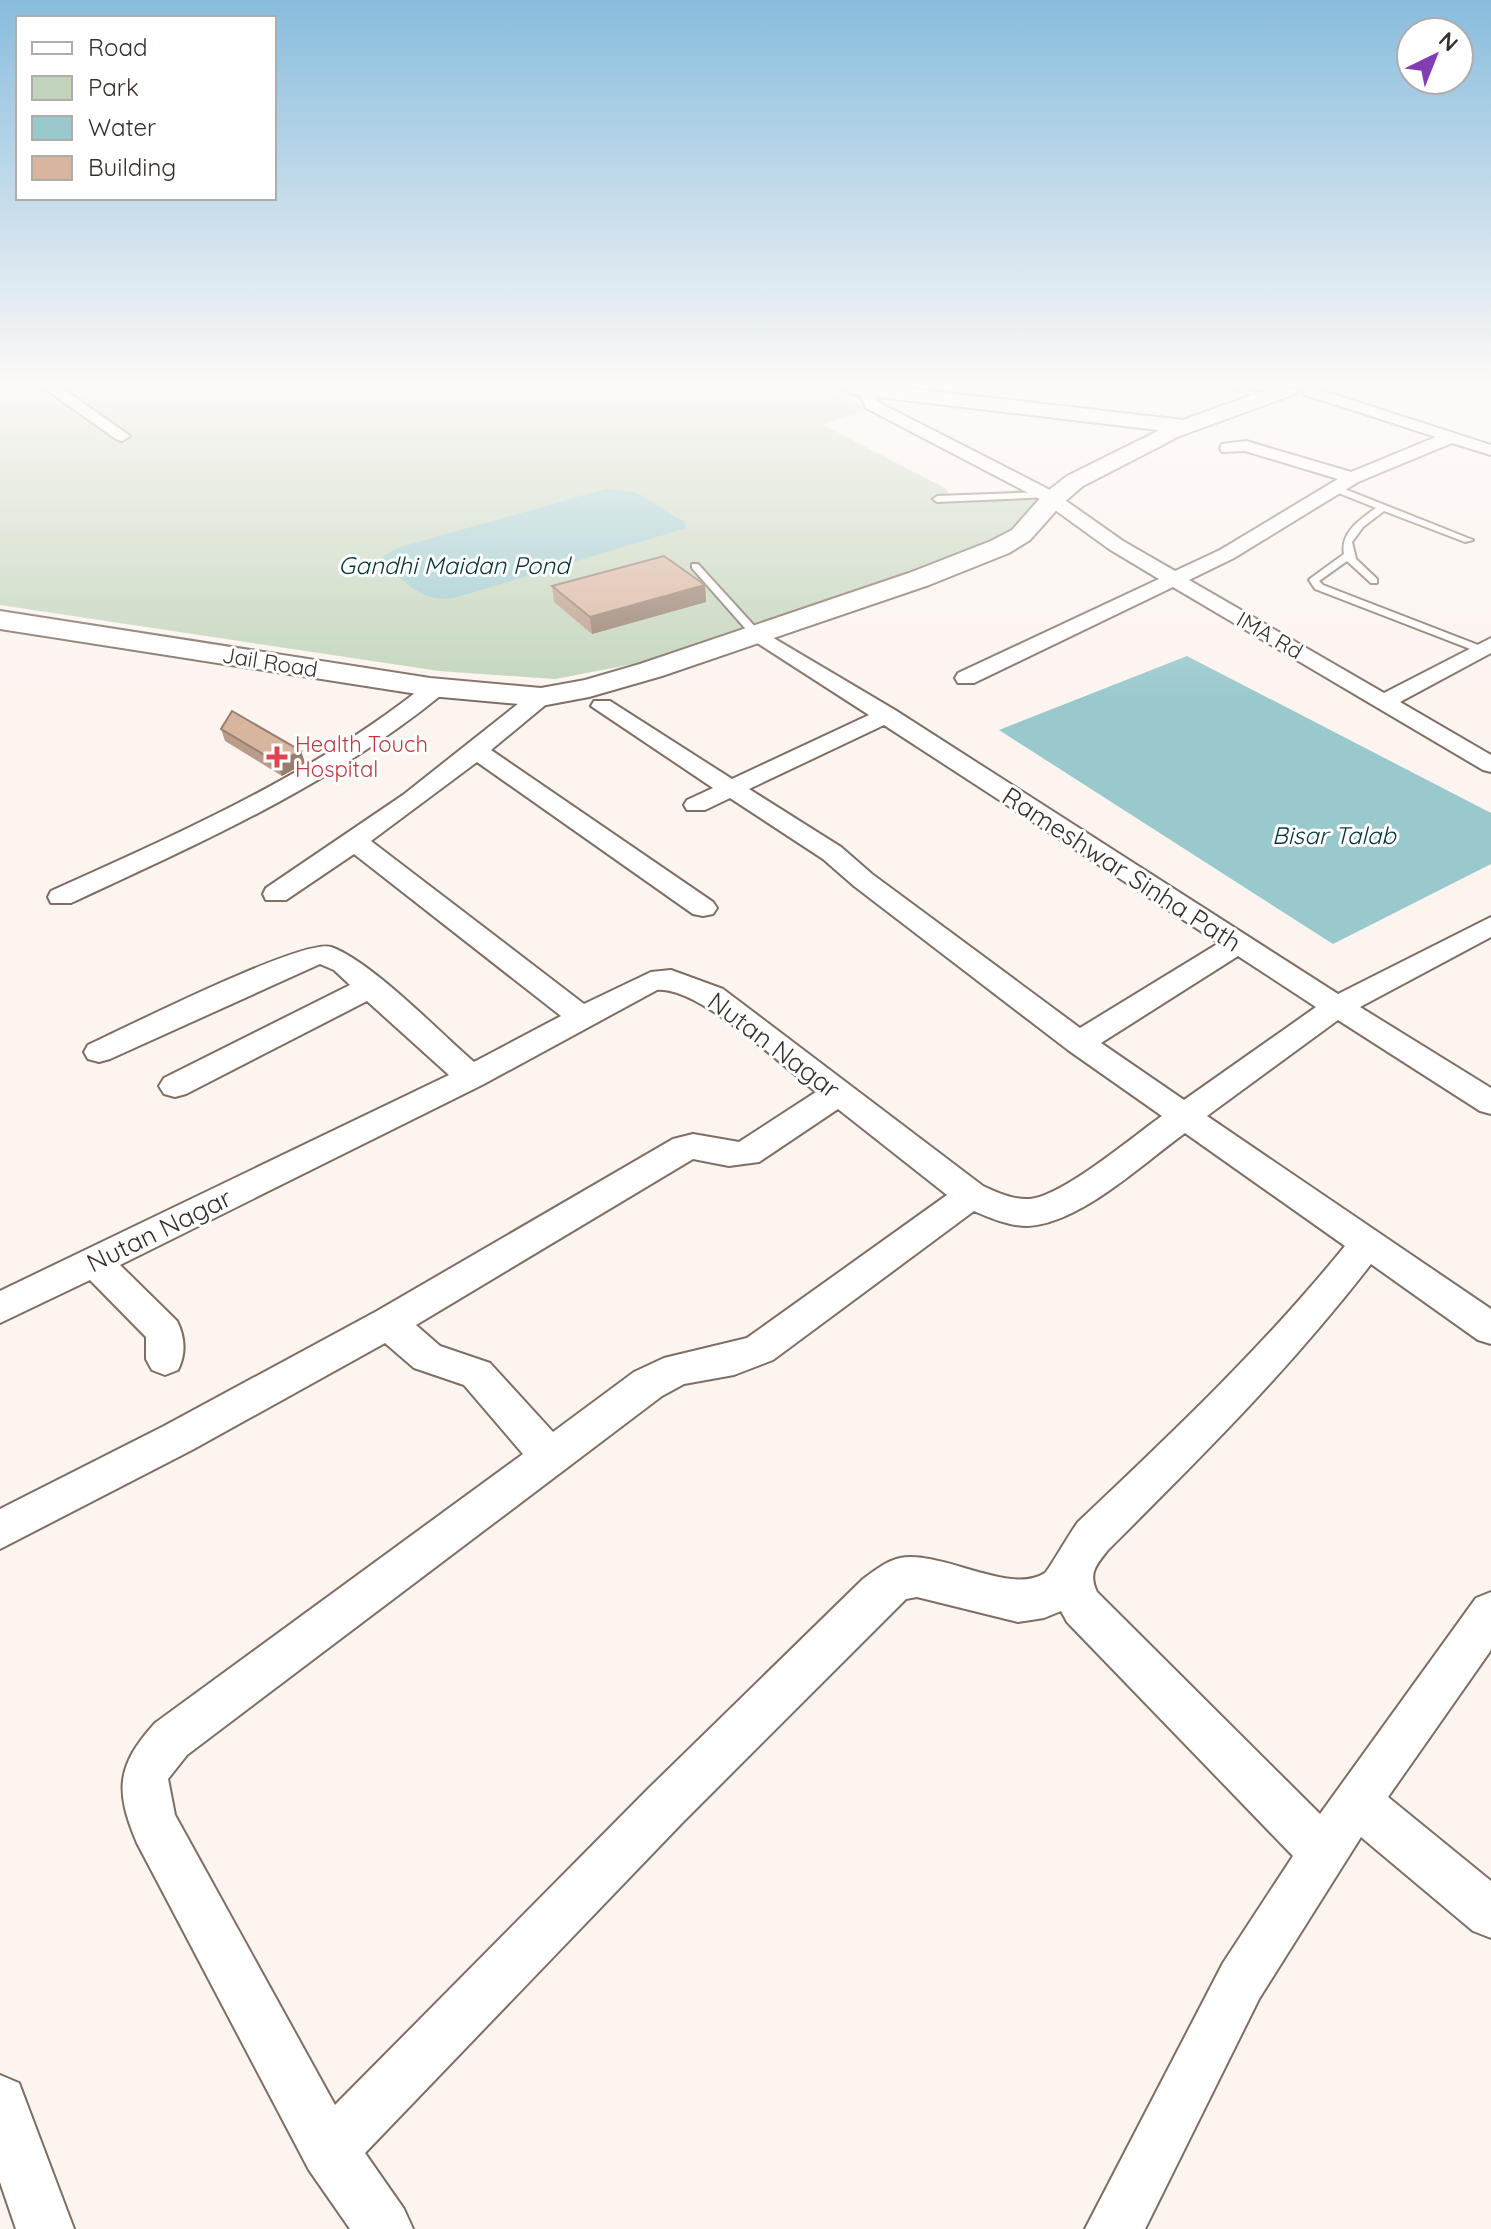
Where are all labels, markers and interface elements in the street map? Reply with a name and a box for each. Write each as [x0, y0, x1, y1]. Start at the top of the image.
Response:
legend [16, 16, 276, 200]
north arrow [1395, 16, 1475, 96]
text: N [1433, 26, 1464, 57]
text: Road [88, 32, 148, 62]
text: Park [88, 72, 139, 102]
text: Water [88, 112, 156, 142]
text: Building [88, 152, 176, 182]
water label: Gandhi Maidan Pond [338, 550, 573, 580]
street label: IMA Rd [1232, 605, 1308, 665]
street label: Jail Road [220, 641, 320, 683]
place label: Health Touch Hospital [295, 730, 428, 783]
marker: Health Touch Hospital [266, 746, 288, 768]
street label: Rameshwar Sinha Path [996, 779, 1248, 959]
water label: Bisar Talab [1272, 820, 1397, 850]
street label: Nutan Nagar [701, 985, 847, 1105]
street label: Nutan Nagar [81, 1181, 237, 1279]

